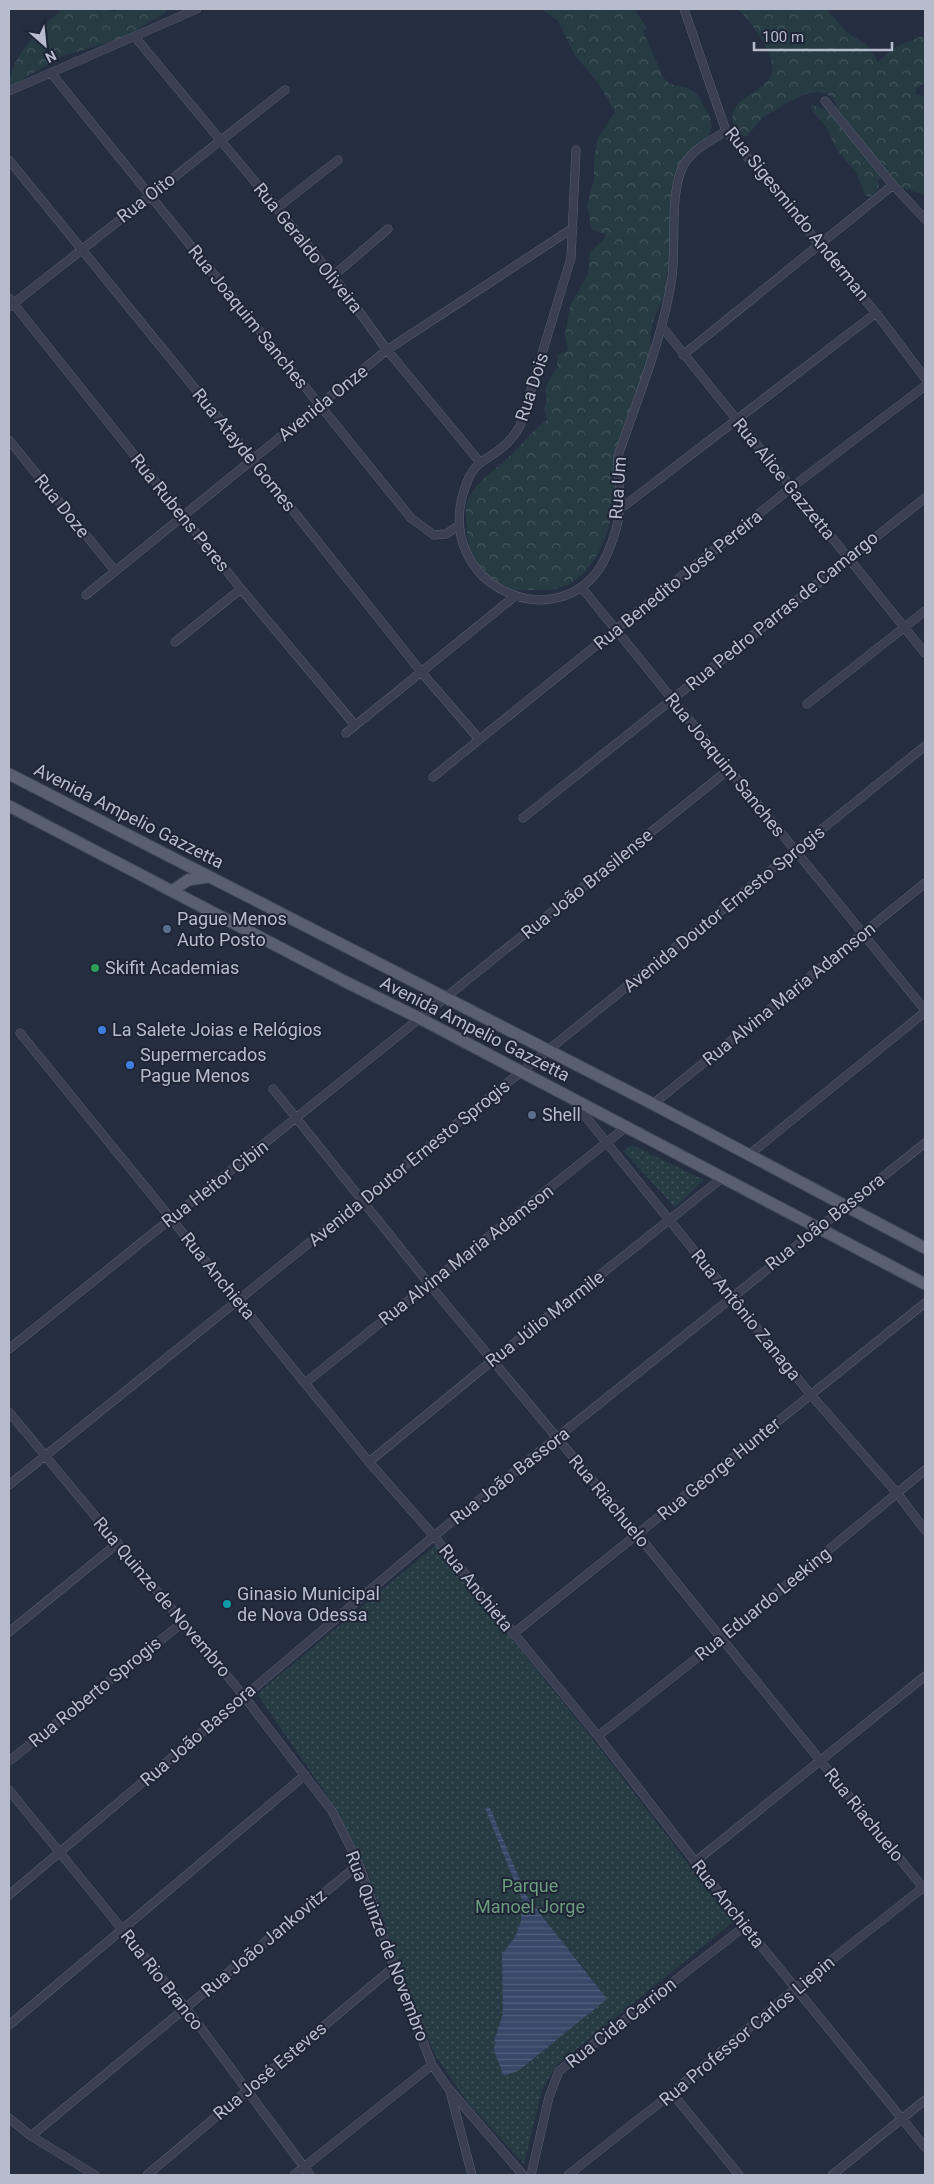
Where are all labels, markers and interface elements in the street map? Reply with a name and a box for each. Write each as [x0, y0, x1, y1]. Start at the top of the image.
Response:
north arrow [20, 20, 70, 70]
scale bar [754, 20, 892, 52]
text: 100 m [762, 28, 804, 46]
text: N [43, 47, 59, 66]
street label: Rua Sigesmindo Anderman [721, 123, 874, 305]
street label: Rua Oito [112, 168, 179, 227]
street label: Rua Geraldo Oliveira [250, 178, 367, 317]
street label: Rua Joaquim Sanches [184, 241, 313, 393]
street label: Rua Dois [511, 350, 552, 424]
street label: Avenida Onze [274, 360, 372, 445]
street label: Rua Atayde Gomes [188, 384, 300, 515]
street label: Rua Alice Gazzetta [729, 414, 840, 544]
street label: Rua Rubens Peres [127, 450, 234, 576]
street label: Rua Um [605, 456, 630, 520]
street label: Rua Doze [30, 470, 94, 542]
street label: Rua Benedito José Pereira [589, 505, 766, 654]
street label: Rua Pedro Parras de Camargo [681, 527, 882, 695]
street label: Rua Joaquim Sanches [661, 689, 790, 841]
street label: Avenida Ampelio Gazzetta [31, 759, 227, 873]
street label: Avenida Doutor Ernesto Sprogis [619, 821, 829, 996]
street label: Rua João Brasilense [517, 824, 657, 943]
place label: Pague Menos Auto Posto [177, 908, 287, 950]
street label: Rua Alvina Maria Adamson [698, 918, 879, 1070]
marker: Pague Menos Auto Posto [161, 923, 173, 935]
place label: Skifit Academias [105, 957, 239, 978]
marker: Skifit Academias [89, 962, 101, 974]
street label: Avenida Ampelio Gazzetta [377, 972, 573, 1086]
place label: La Salete Joias e Relógios [112, 1019, 322, 1040]
marker: La Salete Joias e Relógios [96, 1024, 108, 1036]
place label: Supermercados Pague Menos [140, 1044, 267, 1086]
marker: Supermercados Pague Menos [124, 1059, 136, 1071]
street label: Avenida Doutor Ernesto Sprogis [304, 1075, 514, 1250]
place label: Shell [542, 1104, 581, 1125]
marker: Shell [526, 1109, 538, 1121]
street label: Rua Heitor Cibin [157, 1136, 272, 1232]
street label: Rua João Bassora [761, 1169, 888, 1275]
street label: Rua Alvina Maria Adamson [374, 1180, 557, 1329]
street label: Rua Anchieta [177, 1228, 260, 1323]
street label: Rua Antônio Zanaga [687, 1245, 806, 1384]
street label: Rua Júlio Marmile [481, 1266, 608, 1371]
street label: Rua George Hunter [653, 1413, 784, 1524]
street label: Rua João Bassora [446, 1423, 573, 1529]
street label: Rua Riachuelo [565, 1450, 654, 1551]
street label: Rua Quinze de Novembro [89, 1513, 235, 1681]
street label: Rua Anchieta [435, 1540, 518, 1635]
street label: Rua Eduardo Leeking [691, 1542, 835, 1665]
place label: Ginasio Municipal de Nova Odessa [237, 1583, 380, 1625]
marker: Ginasio Municipal de Nova Odessa [221, 1598, 233, 1610]
street label: Rua Roberto Sprogis [24, 1632, 165, 1751]
street label: Rua João Bassora [136, 1679, 259, 1790]
street label: Rua Riachuelo [820, 1764, 908, 1866]
street label: Rua Quinze de Novembro [341, 1848, 433, 2044]
street label: Rua Anchieta [688, 1856, 769, 1952]
park label: Parque Manoel Jorge [475, 1875, 585, 1917]
street label: Rua João Jankovitz [197, 1884, 331, 2001]
street label: Rua Rio Branco [117, 1925, 208, 2034]
street label: Rua Professor Carlos Liepin [655, 1951, 838, 2110]
street label: Rua Cida Carrion [561, 1973, 680, 2072]
street label: Rua José Esteves [209, 2017, 330, 2124]

